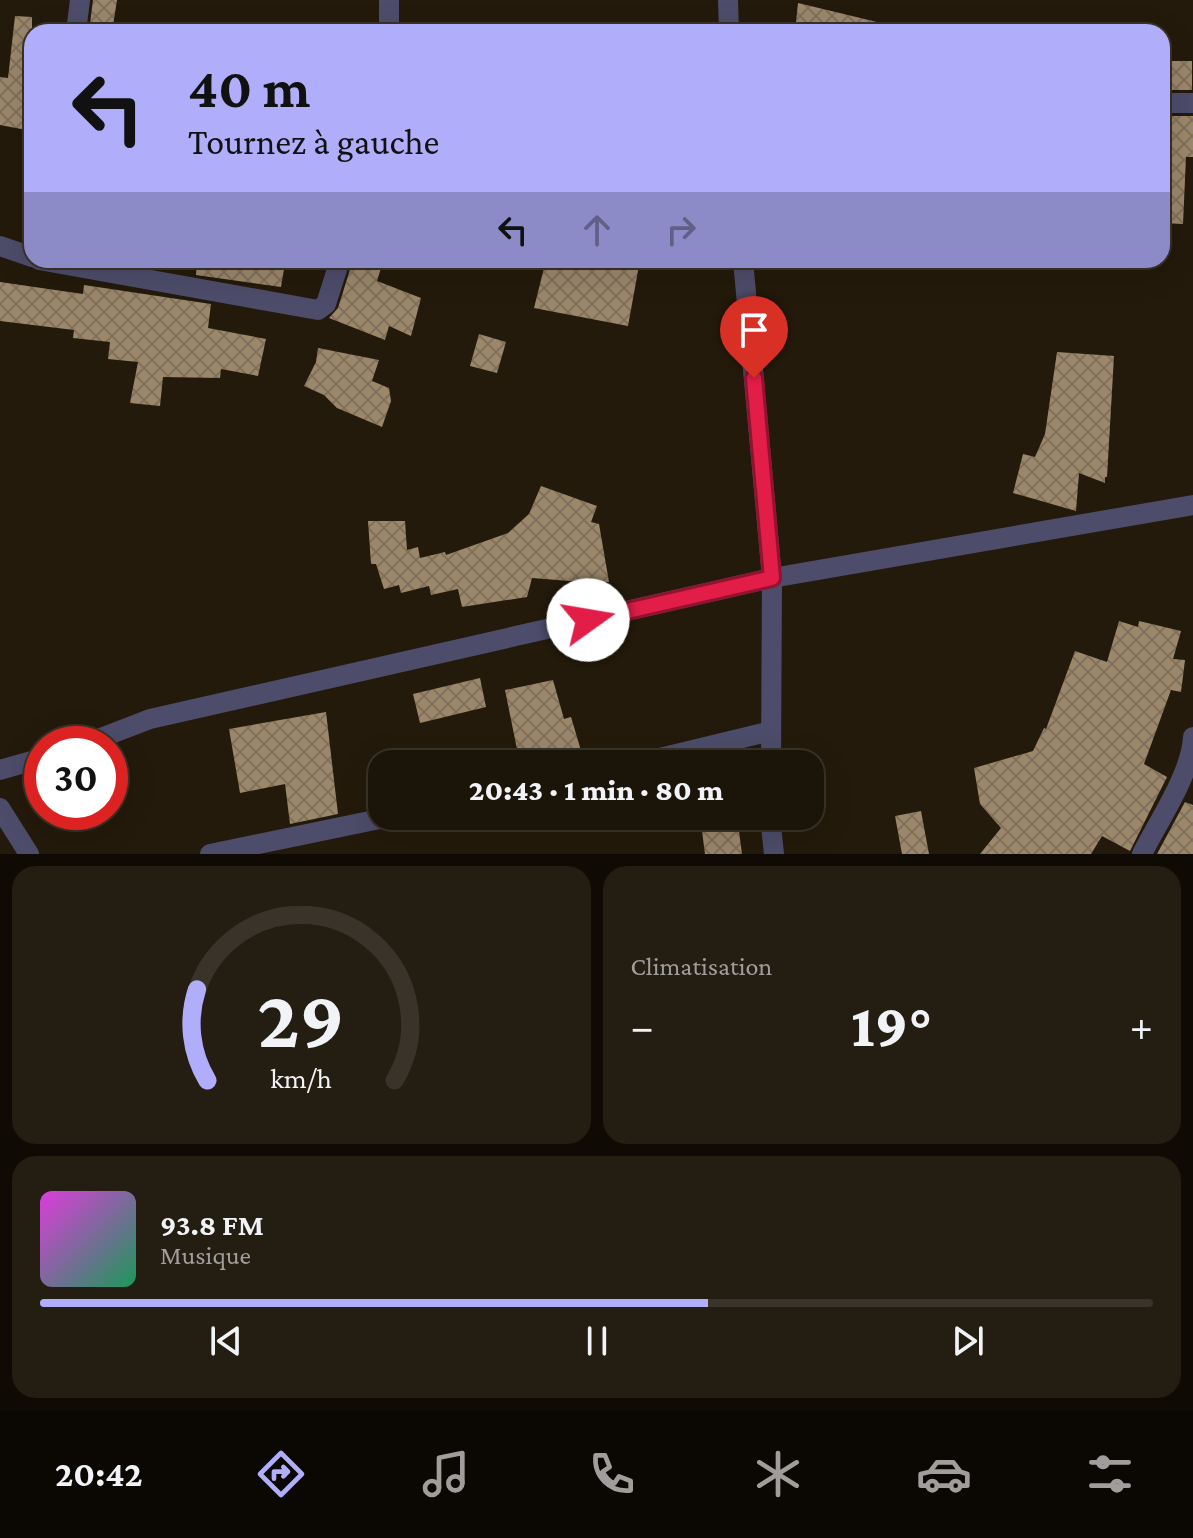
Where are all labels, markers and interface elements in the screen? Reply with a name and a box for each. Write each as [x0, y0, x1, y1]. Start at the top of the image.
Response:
icon: left [56, 56, 160, 160]
text: 40 m [188, 57, 310, 119]
text: Tournez à gauche [188, 122, 439, 162]
icon: left [491, 208, 535, 252]
icon: ahead [575, 208, 619, 252]
icon: right [659, 208, 703, 252]
pin [720, 296, 788, 378]
icon: arrive [732, 308, 776, 352]
position arrow [546, 578, 630, 662]
speed limit sign: 30 [24, 726, 128, 830]
text: 20:43 · 1 min · 80 m [469, 773, 723, 806]
text: Climatisation [631, 952, 772, 981]
text: 29 [258, 972, 345, 1065]
text: 19° [851, 992, 932, 1059]
text: − [631, 1002, 654, 1050]
text: + [1130, 1002, 1153, 1050]
text: km/h [270, 1062, 332, 1094]
text: 93.8 FM [160, 1208, 264, 1241]
text: Musique [160, 1241, 251, 1270]
icon: previous [204, 1319, 248, 1363]
icon: pause [575, 1319, 619, 1363]
icon: next [946, 1319, 990, 1363]
icon: directions [253, 1446, 309, 1502]
icon: music [418, 1446, 474, 1502]
icon: phone [584, 1446, 640, 1502]
icon: climate [750, 1446, 806, 1502]
icon: car [916, 1446, 972, 1502]
icon: filters [1082, 1446, 1138, 1502]
text: 20:42 [55, 1454, 143, 1494]

